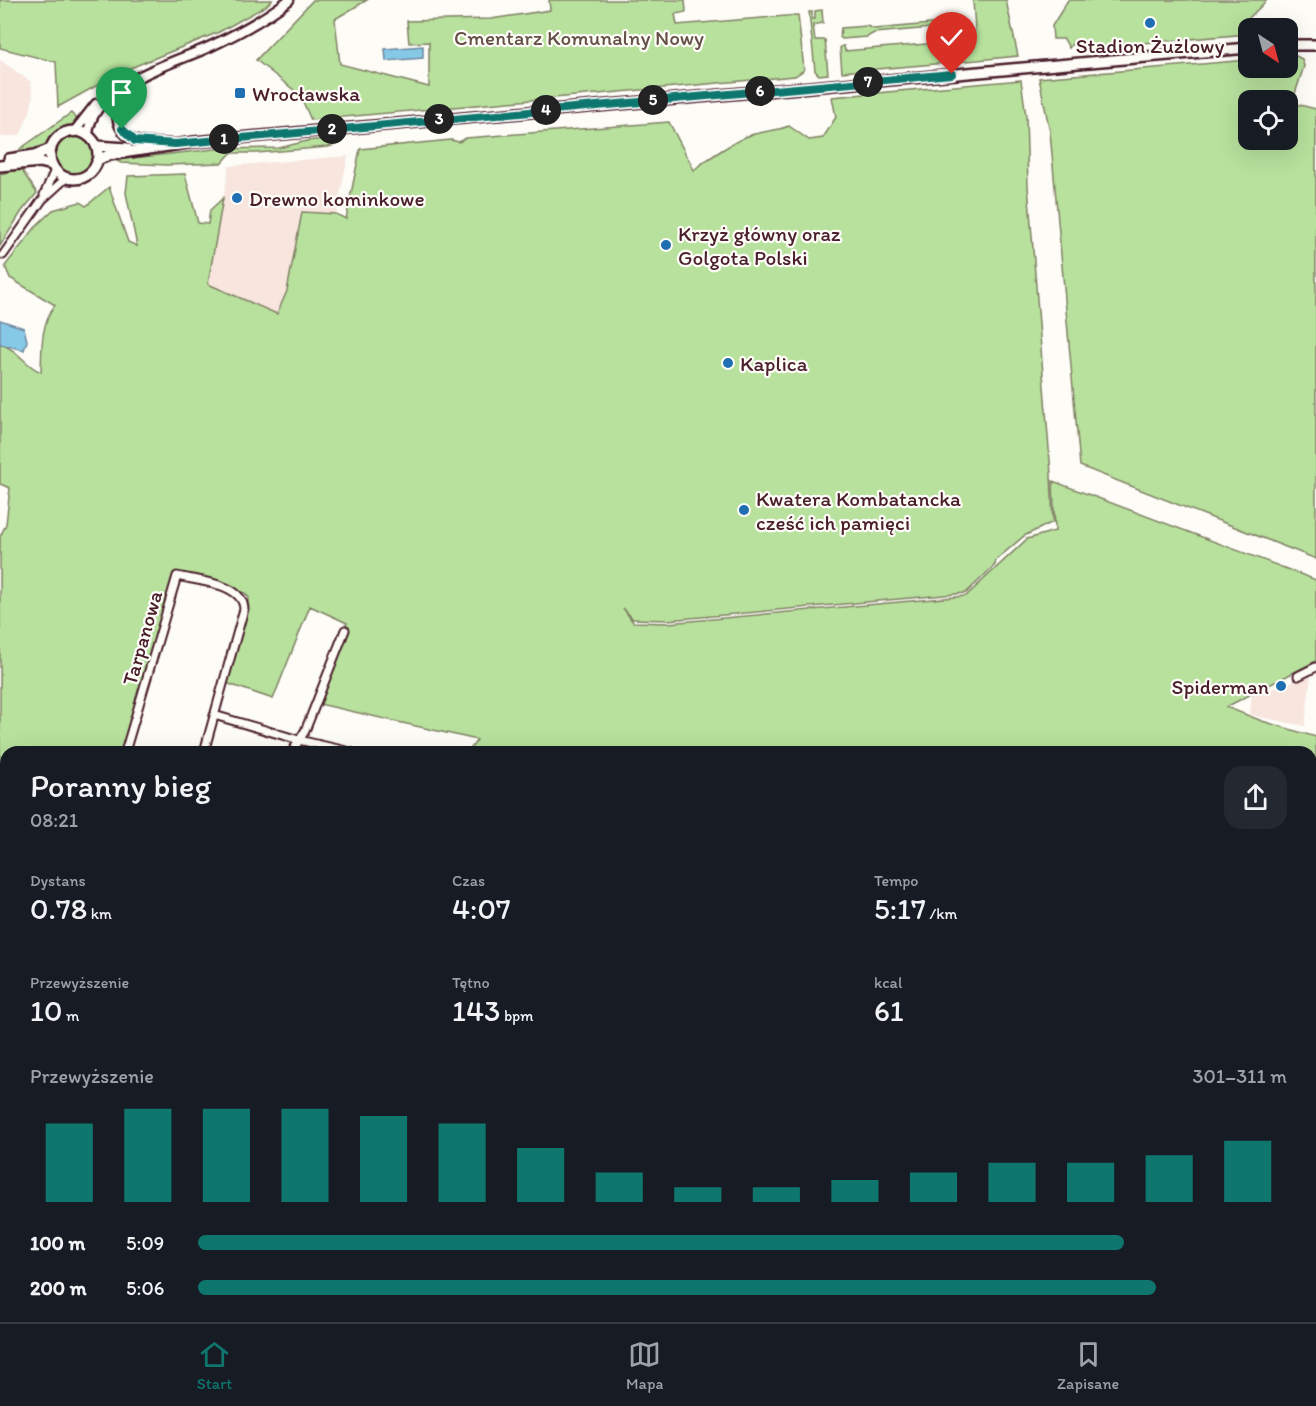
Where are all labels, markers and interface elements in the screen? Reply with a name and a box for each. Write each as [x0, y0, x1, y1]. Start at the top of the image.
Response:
pin [926, 12, 977, 74]
marker: Stadion Żużlowy [1143, 16, 1157, 30]
north arrow [1238, 18, 1298, 78]
map controls [1238, 18, 1298, 150]
icon: check [935, 21, 968, 54]
park label: Cmentarz Komunalny Nowy [454, 25, 704, 50]
place label: Stadion Żużlowy [1076, 33, 1224, 58]
pin [96, 67, 147, 129]
pin: 7 [853, 67, 883, 97]
text: 7 [864, 72, 872, 91]
icon: arrive [105, 76, 138, 109]
pin: 6 [745, 76, 775, 106]
place label: Wrocławska [252, 81, 360, 106]
text: 6 [756, 81, 764, 100]
pin: 5 [638, 85, 668, 115]
marker: Wrocławska [233, 86, 247, 100]
text: 5 [649, 90, 657, 109]
button: locate [1238, 90, 1298, 150]
pin: 4 [531, 95, 561, 125]
text: 4 [541, 100, 551, 119]
pin: 3 [424, 104, 454, 134]
text: 3 [435, 109, 443, 128]
pin: 2 [317, 114, 347, 144]
text: 2 [328, 119, 336, 138]
pin: 1 [209, 124, 239, 154]
text: 1 [220, 129, 228, 148]
place label: Drewno kominkowe [249, 186, 425, 211]
marker: Drewno kominkowe [230, 191, 244, 205]
place label: Krzyż główny oraz Golgota Polski [678, 221, 841, 270]
marker: Krzyż główny oraz Golgota Polski [659, 238, 673, 252]
place label: Kaplica [740, 351, 808, 376]
marker: Kaplica [721, 356, 735, 370]
place label: Kwatera Kombatancka cześć ich pamięci [756, 486, 961, 535]
marker: Kwatera Kombatancka cześć ich pamięci [737, 503, 751, 517]
street label: Tarpanowa [117, 588, 167, 688]
place label: Spiderman [1171, 674, 1269, 699]
marker: Spiderman [1274, 679, 1288, 693]
text: Poranny bieg [30, 766, 212, 805]
button: share [1224, 766, 1287, 829]
text: 08:21 [30, 808, 78, 832]
text: Dystans [30, 871, 86, 890]
text: Czas [452, 871, 485, 890]
text: Tempo [874, 871, 919, 890]
text: 0.78 [30, 890, 87, 927]
text: 4:07 [452, 890, 511, 927]
text: 5:17 [874, 890, 926, 927]
text: km [87, 904, 112, 923]
text: /km [926, 904, 957, 923]
text: Przewyższenie [30, 973, 129, 992]
text: Tętno [452, 973, 490, 992]
text: kcal [874, 973, 902, 992]
text: 10 [30, 992, 62, 1029]
text: 143 [452, 992, 500, 1029]
text: 61 [874, 992, 904, 1029]
text: m [62, 1006, 79, 1025]
text: bpm [500, 1006, 534, 1025]
text: Przewyższenie [30, 1064, 154, 1088]
text: 301–311 m [1193, 1064, 1287, 1088]
text: 100 m [30, 1231, 85, 1255]
text: 5:09 [126, 1231, 164, 1255]
text: 200 m [30, 1276, 86, 1300]
text: 5:06 [126, 1276, 164, 1300]
tab: Start [197, 1338, 232, 1393]
tab: Mapa [626, 1338, 663, 1393]
tab: Zapisane [1057, 1338, 1119, 1393]

